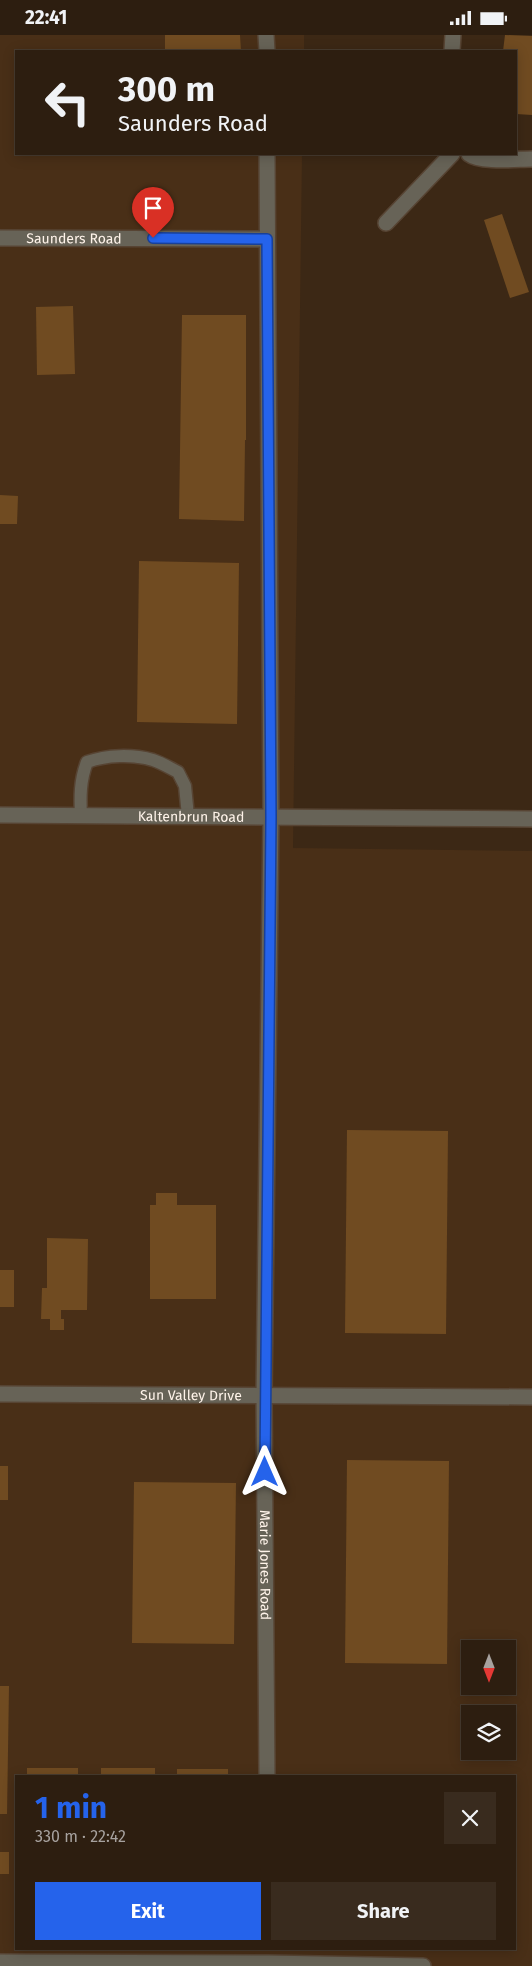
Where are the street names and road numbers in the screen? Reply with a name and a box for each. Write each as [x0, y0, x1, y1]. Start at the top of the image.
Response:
street label: Saunders Road [26, 230, 122, 247]
street label: Kaltenbrun Road [138, 808, 244, 826]
street label: Sun Valley Drive [140, 1387, 242, 1404]
street label: Marie Jones Road [256, 1510, 274, 1620]

